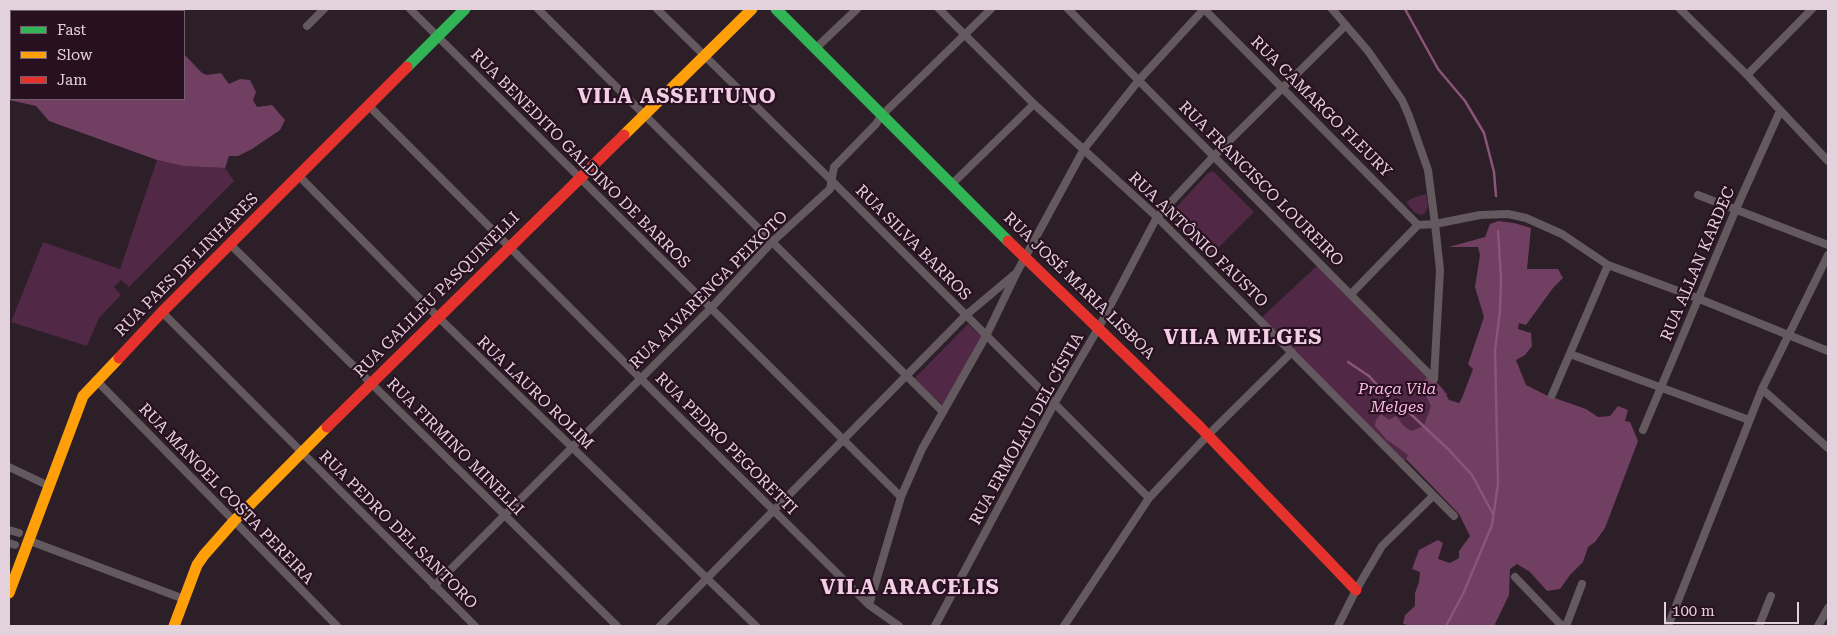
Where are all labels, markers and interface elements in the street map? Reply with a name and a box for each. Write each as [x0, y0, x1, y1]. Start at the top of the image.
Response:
legend [10, 10, 185, 100]
text: Fast [57, 21, 86, 39]
street label: RUA CAMARGO FLEURY [1246, 32, 1396, 182]
street label: RUA BENEDITO GALDINO DE BARROS [466, 45, 694, 273]
text: Slow [57, 46, 92, 64]
text: Jam [57, 71, 87, 89]
district label: VILA ASSEITUNO [575, 84, 779, 110]
street label: RUA FRANCISCO LOUREIRO [1175, 98, 1347, 270]
street label: RUA ANTÔNIO FAUSTO [1124, 168, 1272, 312]
street label: RUA SILVA BARROS [851, 181, 975, 305]
street label: RUA ALLAN KARDEC [1657, 184, 1739, 344]
street label: RUA PAES DE LINHARES [111, 189, 263, 341]
street label: RUA ALVARENGA PEIXOTO [626, 207, 792, 373]
street label: RUA GALILEU PASQUINELLI [350, 208, 524, 382]
street label: RUA JOSÉ MARIA LISBOA [999, 209, 1159, 363]
district label: VILA MELGES [1162, 325, 1324, 351]
street label: RUA ERMOLAU DEL CÍSTIA [966, 330, 1088, 528]
street label: RUA LAURO ROLIM [473, 332, 597, 454]
street label: RUA PEDRO PEGORETTI [651, 369, 801, 519]
street label: RUA FIRMINO MINELLI [382, 374, 528, 520]
park label: Praça Vila Melges [1358, 379, 1436, 417]
street label: RUA MANOEL COSTA PEREIRA [134, 400, 318, 588]
street label: RUA PEDRO DEL SANTORO [315, 447, 481, 613]
district label: VILA ARACELIS [819, 575, 1001, 601]
scale bar [1667, 592, 1802, 624]
text: 100 m [1672, 602, 1715, 620]

